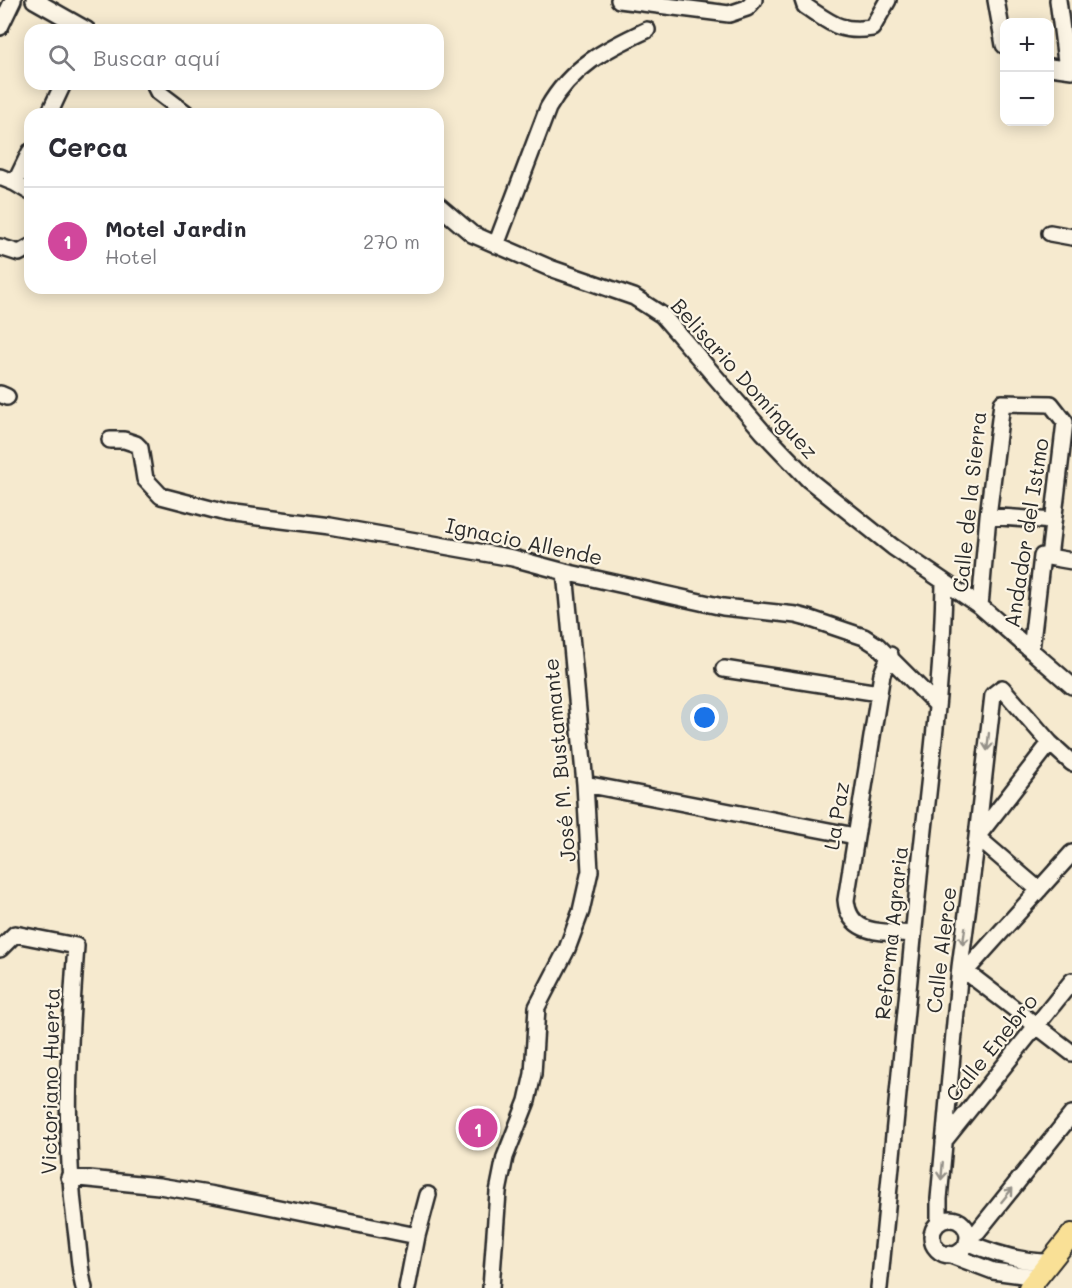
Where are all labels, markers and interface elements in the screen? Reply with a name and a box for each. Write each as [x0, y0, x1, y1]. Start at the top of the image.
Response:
map controls [1000, 18, 1054, 126]
button: + [1000, 18, 1054, 72]
search box [24, 24, 444, 90]
icon: search [45, 41, 78, 74]
text: Buscar aquí [93, 43, 221, 72]
button: − [1000, 72, 1054, 126]
text: Cerca [48, 130, 128, 164]
text: Motel Jardin [105, 214, 246, 243]
text: 1 [63, 228, 72, 254]
text: 270 m [363, 228, 420, 254]
text: Hotel [105, 243, 157, 269]
street label: Belisario Domínguez [666, 292, 825, 464]
street label: Calle de la Sierra [946, 410, 991, 594]
street label: Andador del Istmo [997, 436, 1054, 630]
street label: Ignacio Allende [443, 511, 605, 570]
street label: José M. Bustamante [536, 657, 581, 863]
your location [690, 703, 719, 732]
one-way arrow [982, 732, 993, 751]
street label: La Paz [817, 780, 854, 852]
street label: Reforma Agraria [868, 845, 913, 1021]
street label: Calle Alerce [919, 885, 962, 1015]
one-way arrow [958, 925, 969, 945]
street label: Victoriano Huerta [34, 987, 65, 1175]
street label: Calle Enebro [939, 988, 1043, 1107]
pin: 1 [458, 1106, 498, 1150]
one-way arrow [936, 1161, 947, 1181]
one-way arrow [1001, 1187, 1014, 1203]

